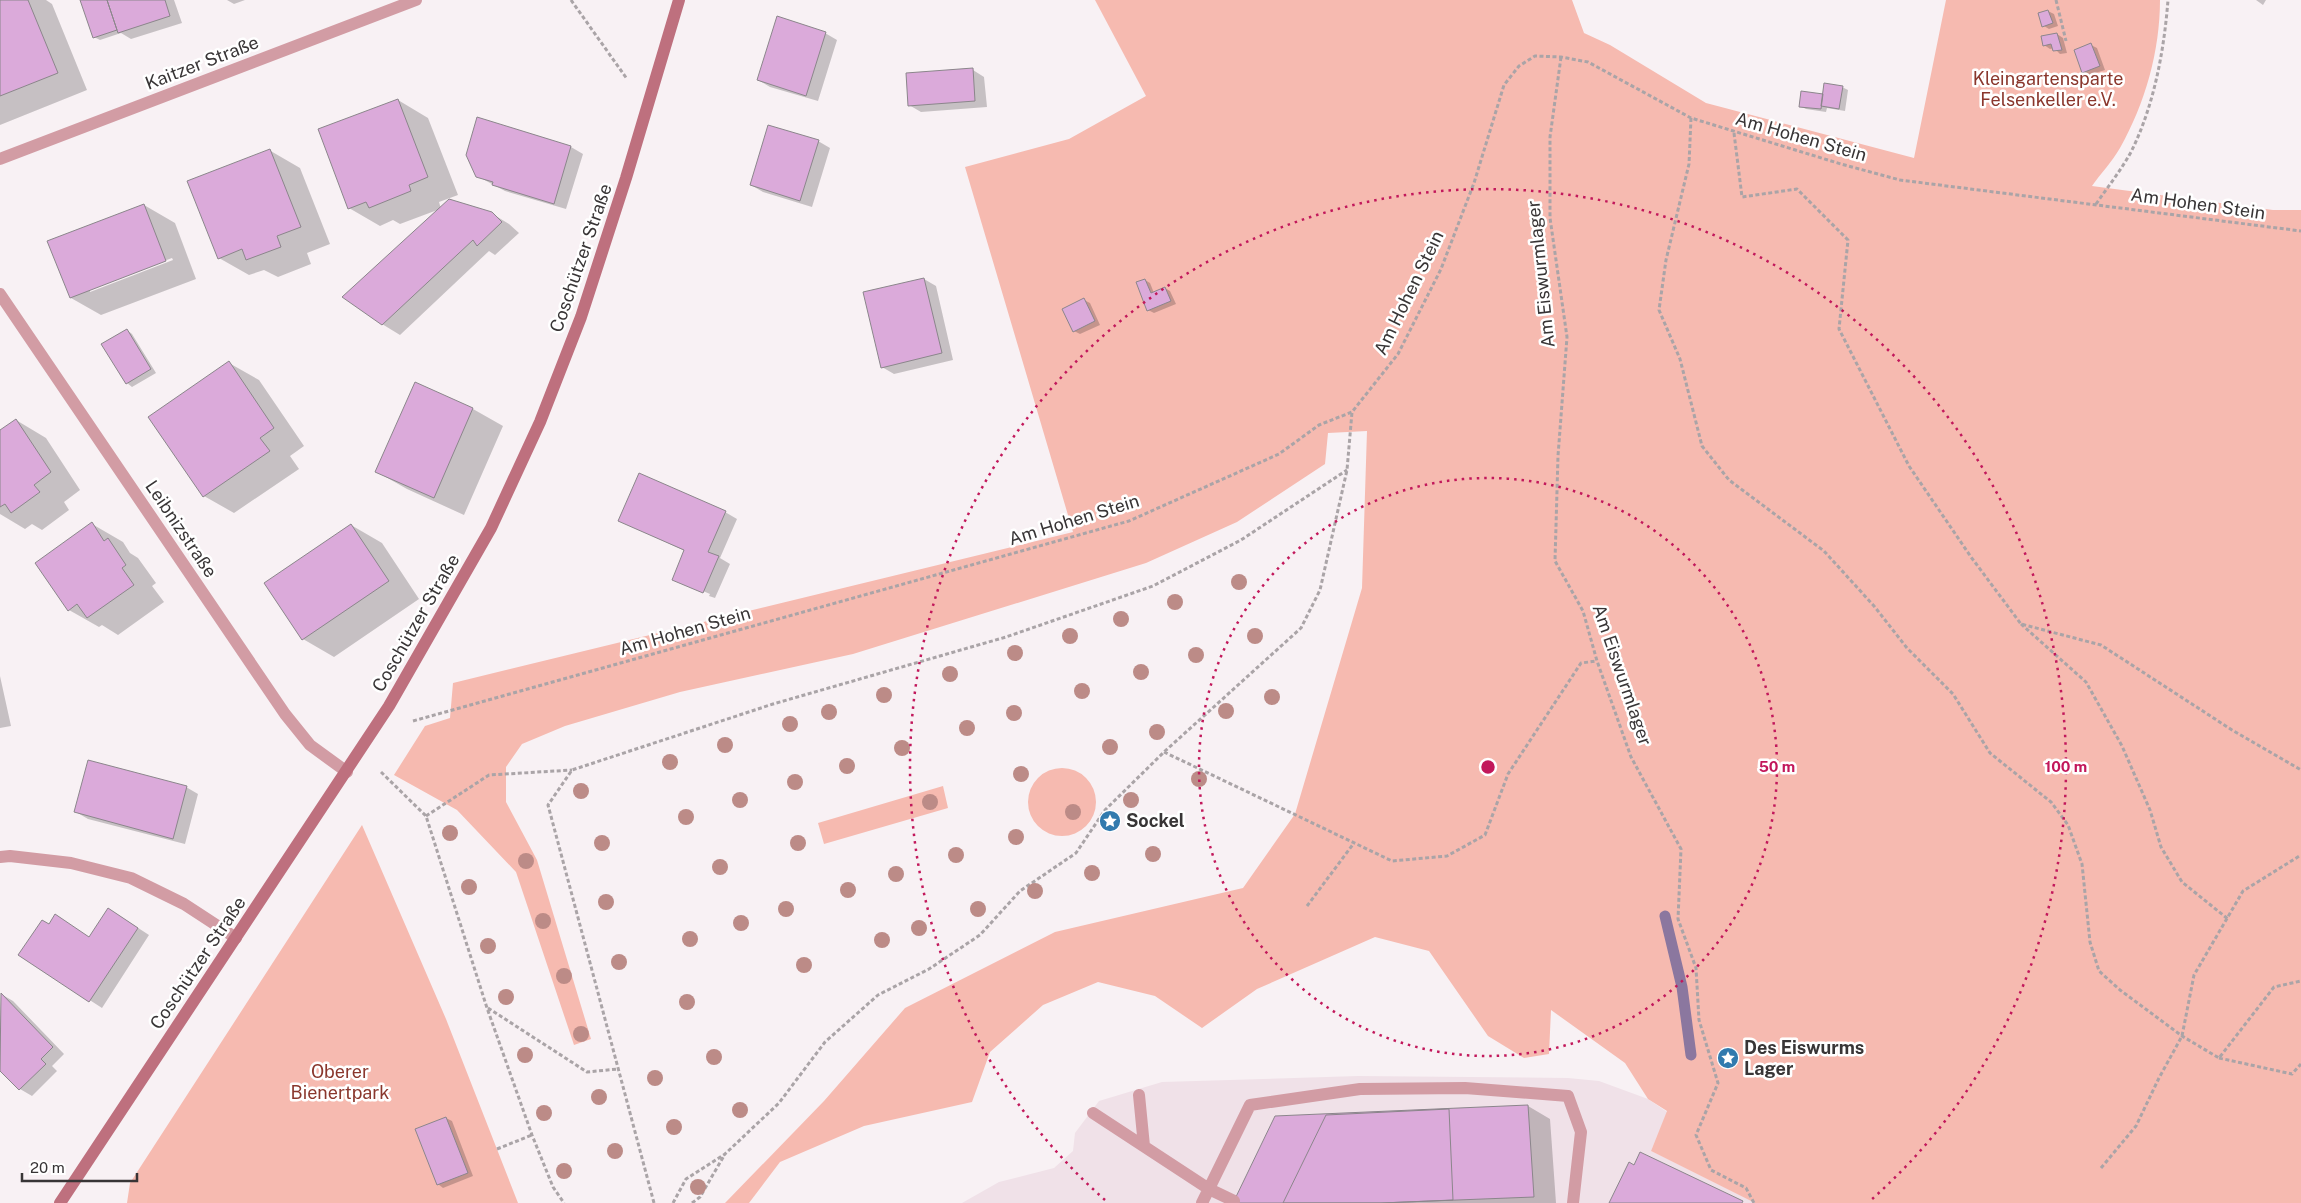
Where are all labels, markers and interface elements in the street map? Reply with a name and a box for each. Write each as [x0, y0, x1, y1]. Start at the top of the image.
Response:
street label: Kaitzer Straße [142, 31, 262, 94]
park label: Kleingartensparte Felsenkeller e.V. [1973, 68, 2123, 110]
street label: Am Hohen Stein [1733, 108, 1869, 165]
street label: Coschützer Straße [545, 181, 616, 335]
street label: Am Hohen Stein [2130, 184, 2267, 223]
street label: Am Eiswurmlager [1522, 199, 1559, 349]
street label: Am Hohen Stein [1369, 227, 1448, 358]
street label: Leibnizstraße [141, 476, 222, 581]
street label: Am Hohen Stein [1006, 490, 1142, 549]
street label: Coschützer Straße [368, 550, 464, 695]
street label: Am Hohen Stein [617, 602, 753, 659]
street label: Am Eiswurmlager [1588, 602, 1656, 748]
centre of rings [1479, 758, 1497, 776]
text: 50 m [1759, 758, 1795, 775]
text: 100 m [2045, 758, 2087, 775]
place icon: Sockel [1098, 809, 1122, 833]
place label: Sockel [1126, 810, 1185, 831]
street label: Coschützer Straße [145, 892, 250, 1033]
place label: Des Eiswurms Lager [1744, 1037, 1864, 1079]
place icon: Des Eiswurms Lager [1716, 1046, 1740, 1070]
park label: Oberer Bienertpark [291, 1061, 389, 1103]
scale bar [22, 1150, 138, 1182]
text: 20 m [30, 1159, 65, 1176]

